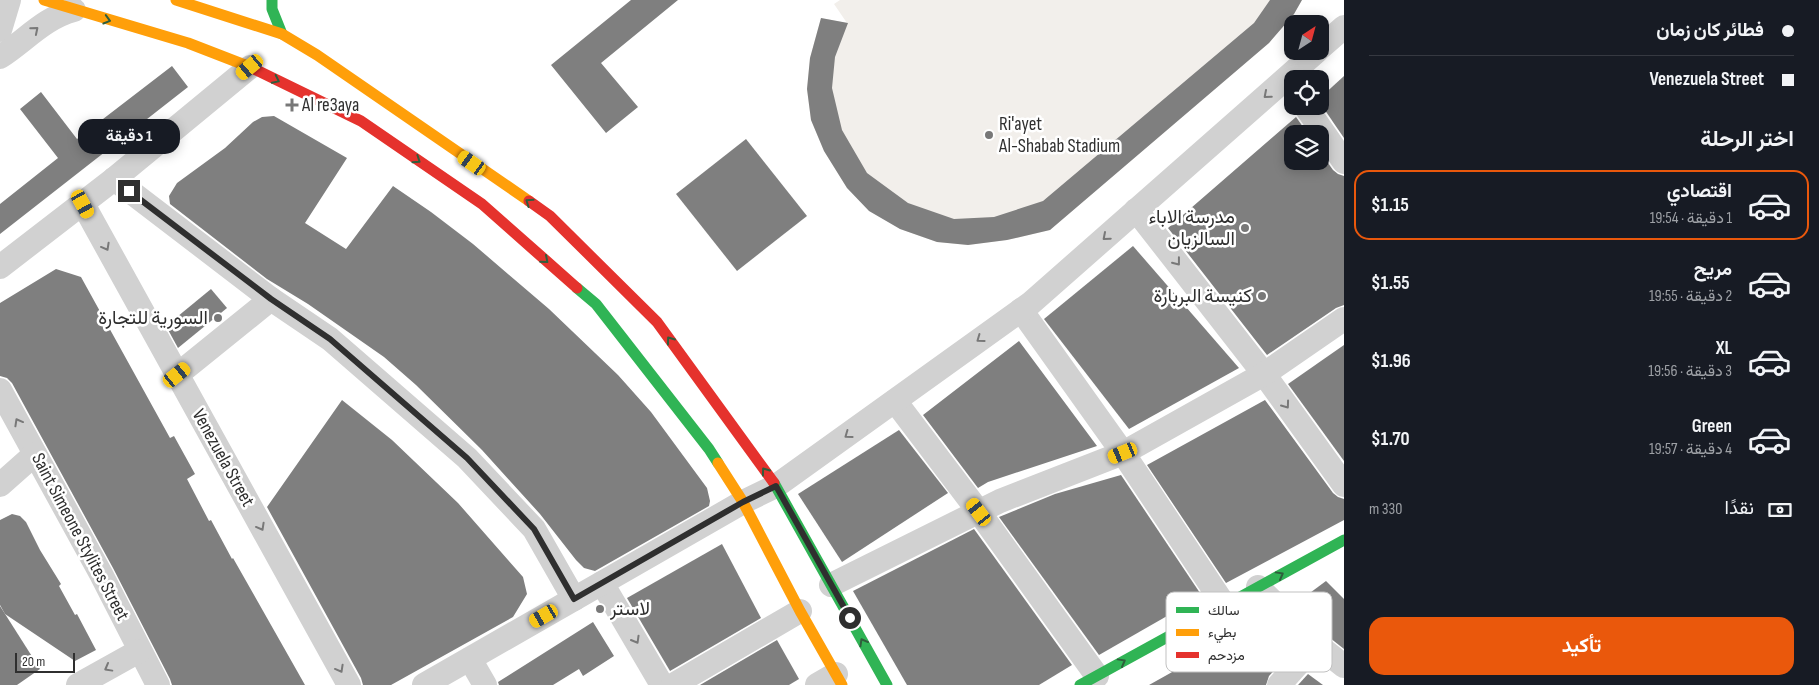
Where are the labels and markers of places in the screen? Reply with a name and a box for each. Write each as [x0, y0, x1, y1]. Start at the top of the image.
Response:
place label: Al re3aya [301, 94, 359, 117]
marker: Al re3aya [286, 99, 298, 111]
place label: Ri'ayet Al-Shabab Stadium [998, 113, 1120, 158]
marker: Ri'ayet Al-Shabab Stadium [983, 129, 995, 141]
place label: مدرسة الاباء السالزيان [1148, 206, 1235, 251]
marker: مدرسة الاباء السالزيان [1239, 222, 1251, 234]
place label: كنيسة البربارة [1154, 285, 1252, 308]
marker: كنيسة البربارة [1256, 290, 1268, 302]
place label: السورية للتجارة [98, 307, 208, 330]
marker: السورية للتجارة [212, 312, 224, 324]
place label: لاستر [609, 598, 650, 621]
marker: لاستر [594, 603, 606, 615]

